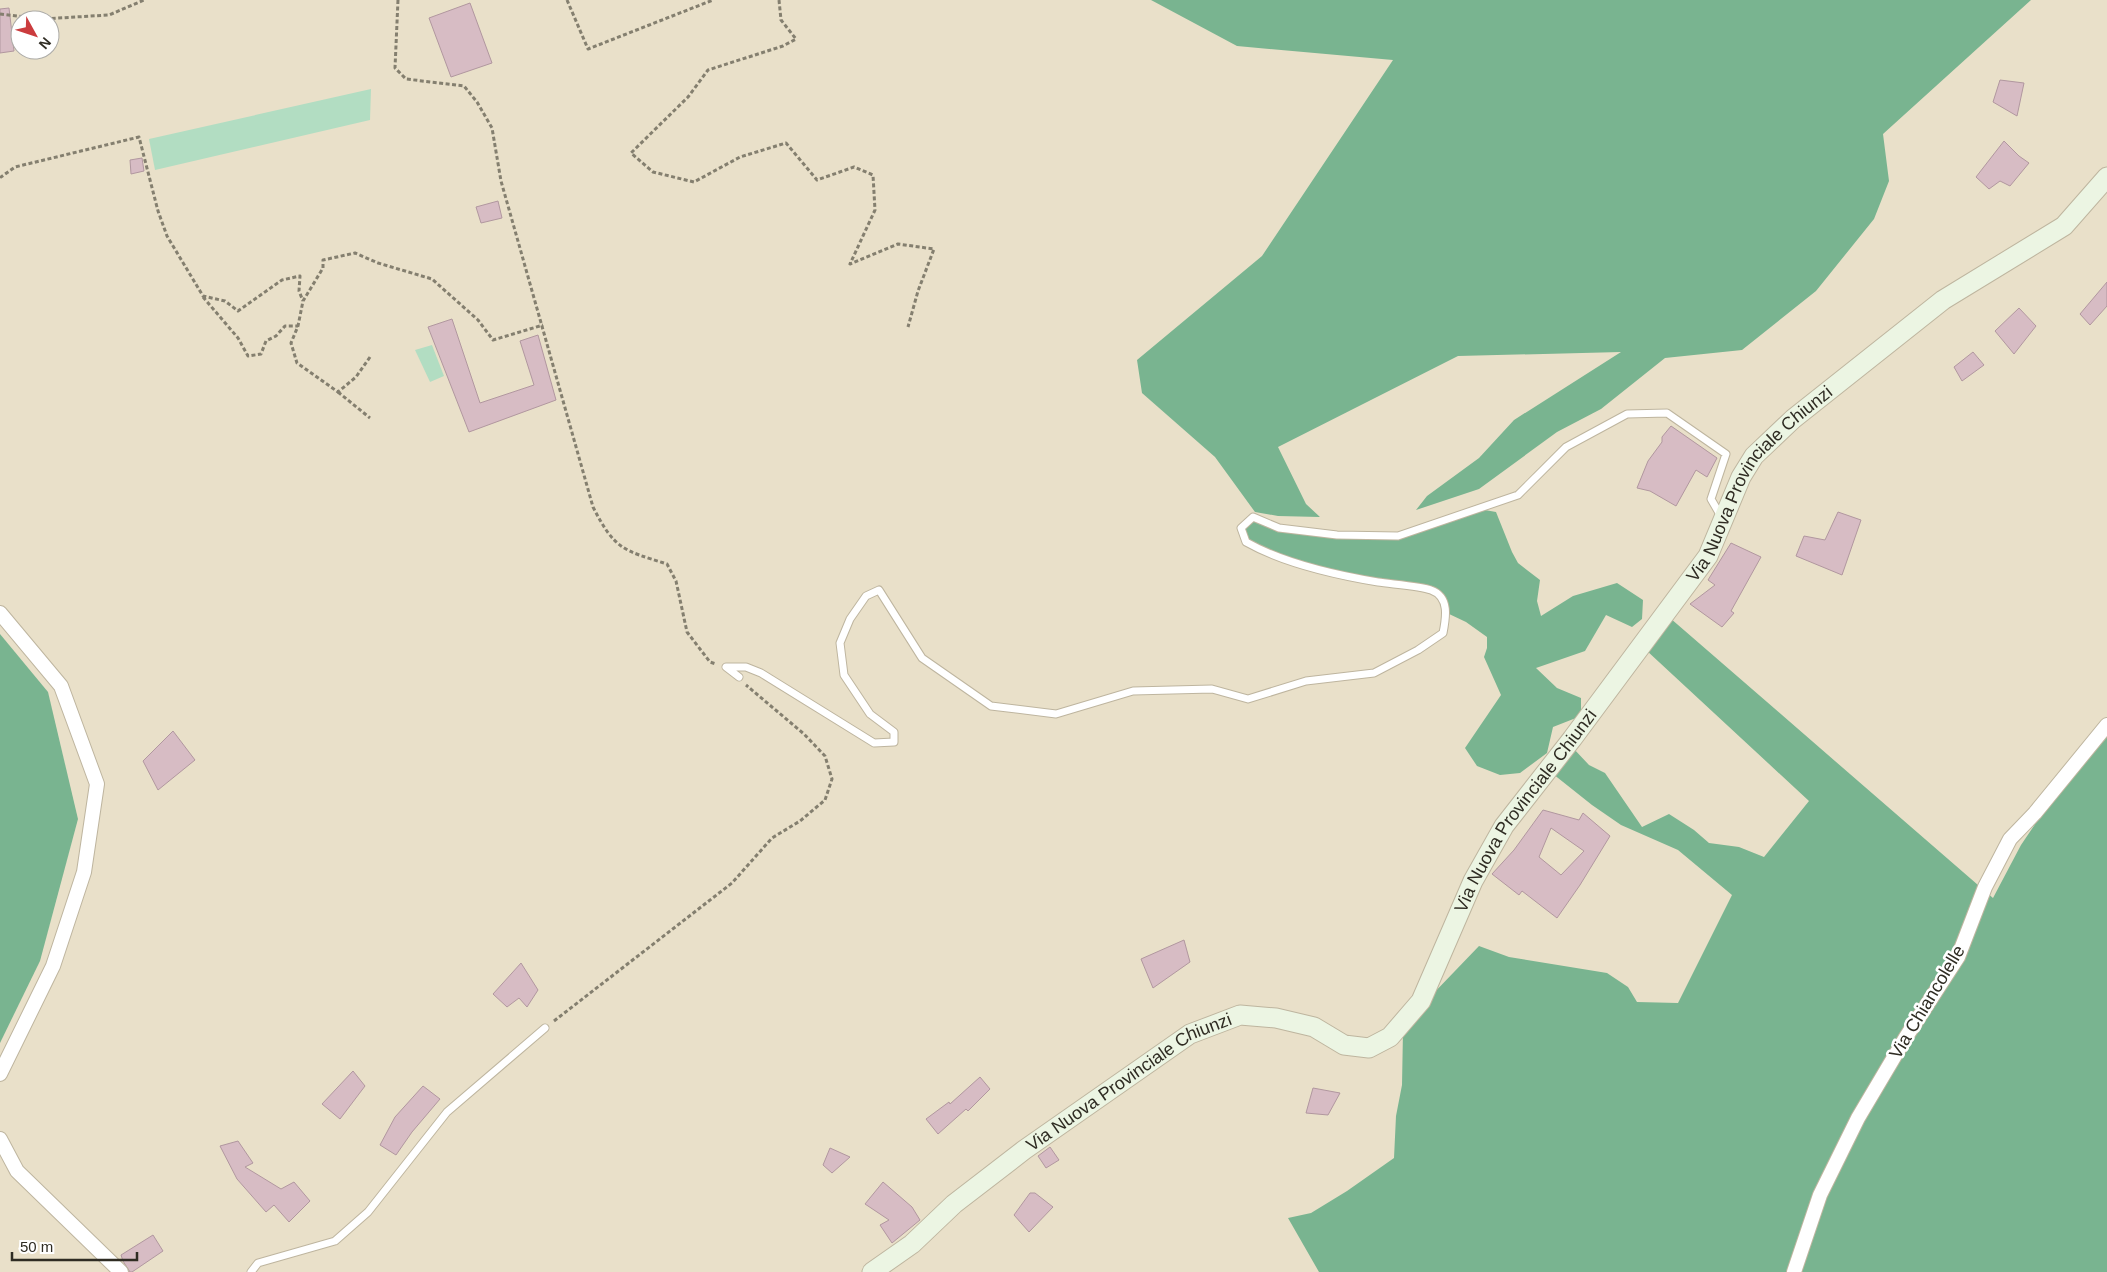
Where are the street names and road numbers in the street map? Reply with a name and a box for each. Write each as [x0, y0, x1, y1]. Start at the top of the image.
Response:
street label: Via Nuova Provinciale Chiunzi [1682, 382, 1836, 586]
street label: Via Nuova Provinciale Chiunzi [1451, 705, 1601, 915]
street label: Via Chiancolelle [1885, 942, 1969, 1062]
street label: Via Nuova Provinciale Chiunzi [1023, 1009, 1234, 1155]

